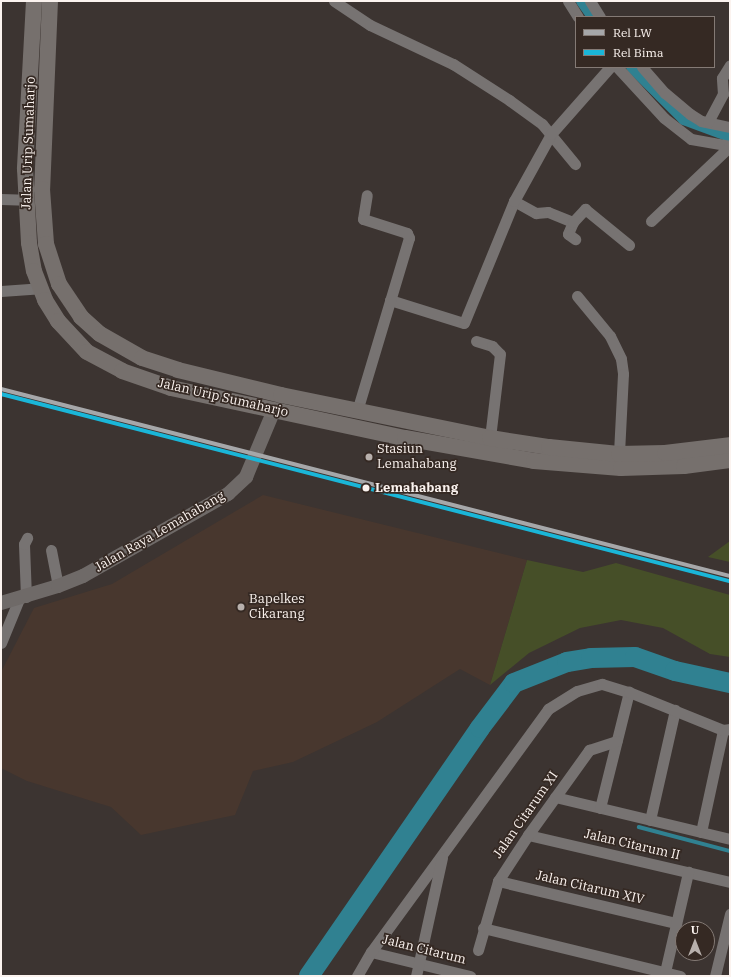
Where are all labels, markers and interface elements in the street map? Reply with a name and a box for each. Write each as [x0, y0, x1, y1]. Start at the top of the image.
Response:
legend [575, 16, 715, 68]
text: Rel LW [613, 25, 652, 40]
text: Rel Bima [613, 45, 664, 60]
street label: Jalan Urip Sumaharjo [19, 76, 39, 210]
street label: Jalan Urip Sumaharjo [156, 375, 290, 421]
place label: Stasiun Lemahabang [377, 442, 457, 473]
marker: Stasiun Lemahabang [364, 452, 374, 462]
place label: Lemahabang [375, 480, 458, 496]
marker: Lemahabang [360, 482, 372, 494]
street label: Jalan Raya Lemahabang [92, 488, 228, 576]
place label: Bapelkes Cikarang [249, 592, 304, 623]
marker: Bapelkes Cikarang [236, 602, 246, 612]
street label: Jalan Citarum XI [490, 769, 562, 861]
street label: Jalan Citarum II [583, 826, 681, 864]
street label: Jalan Citarum XIV [534, 868, 646, 908]
north arrow [675, 921, 715, 961]
text: U [691, 923, 699, 937]
street label: Jalan Citarum [380, 932, 468, 968]

